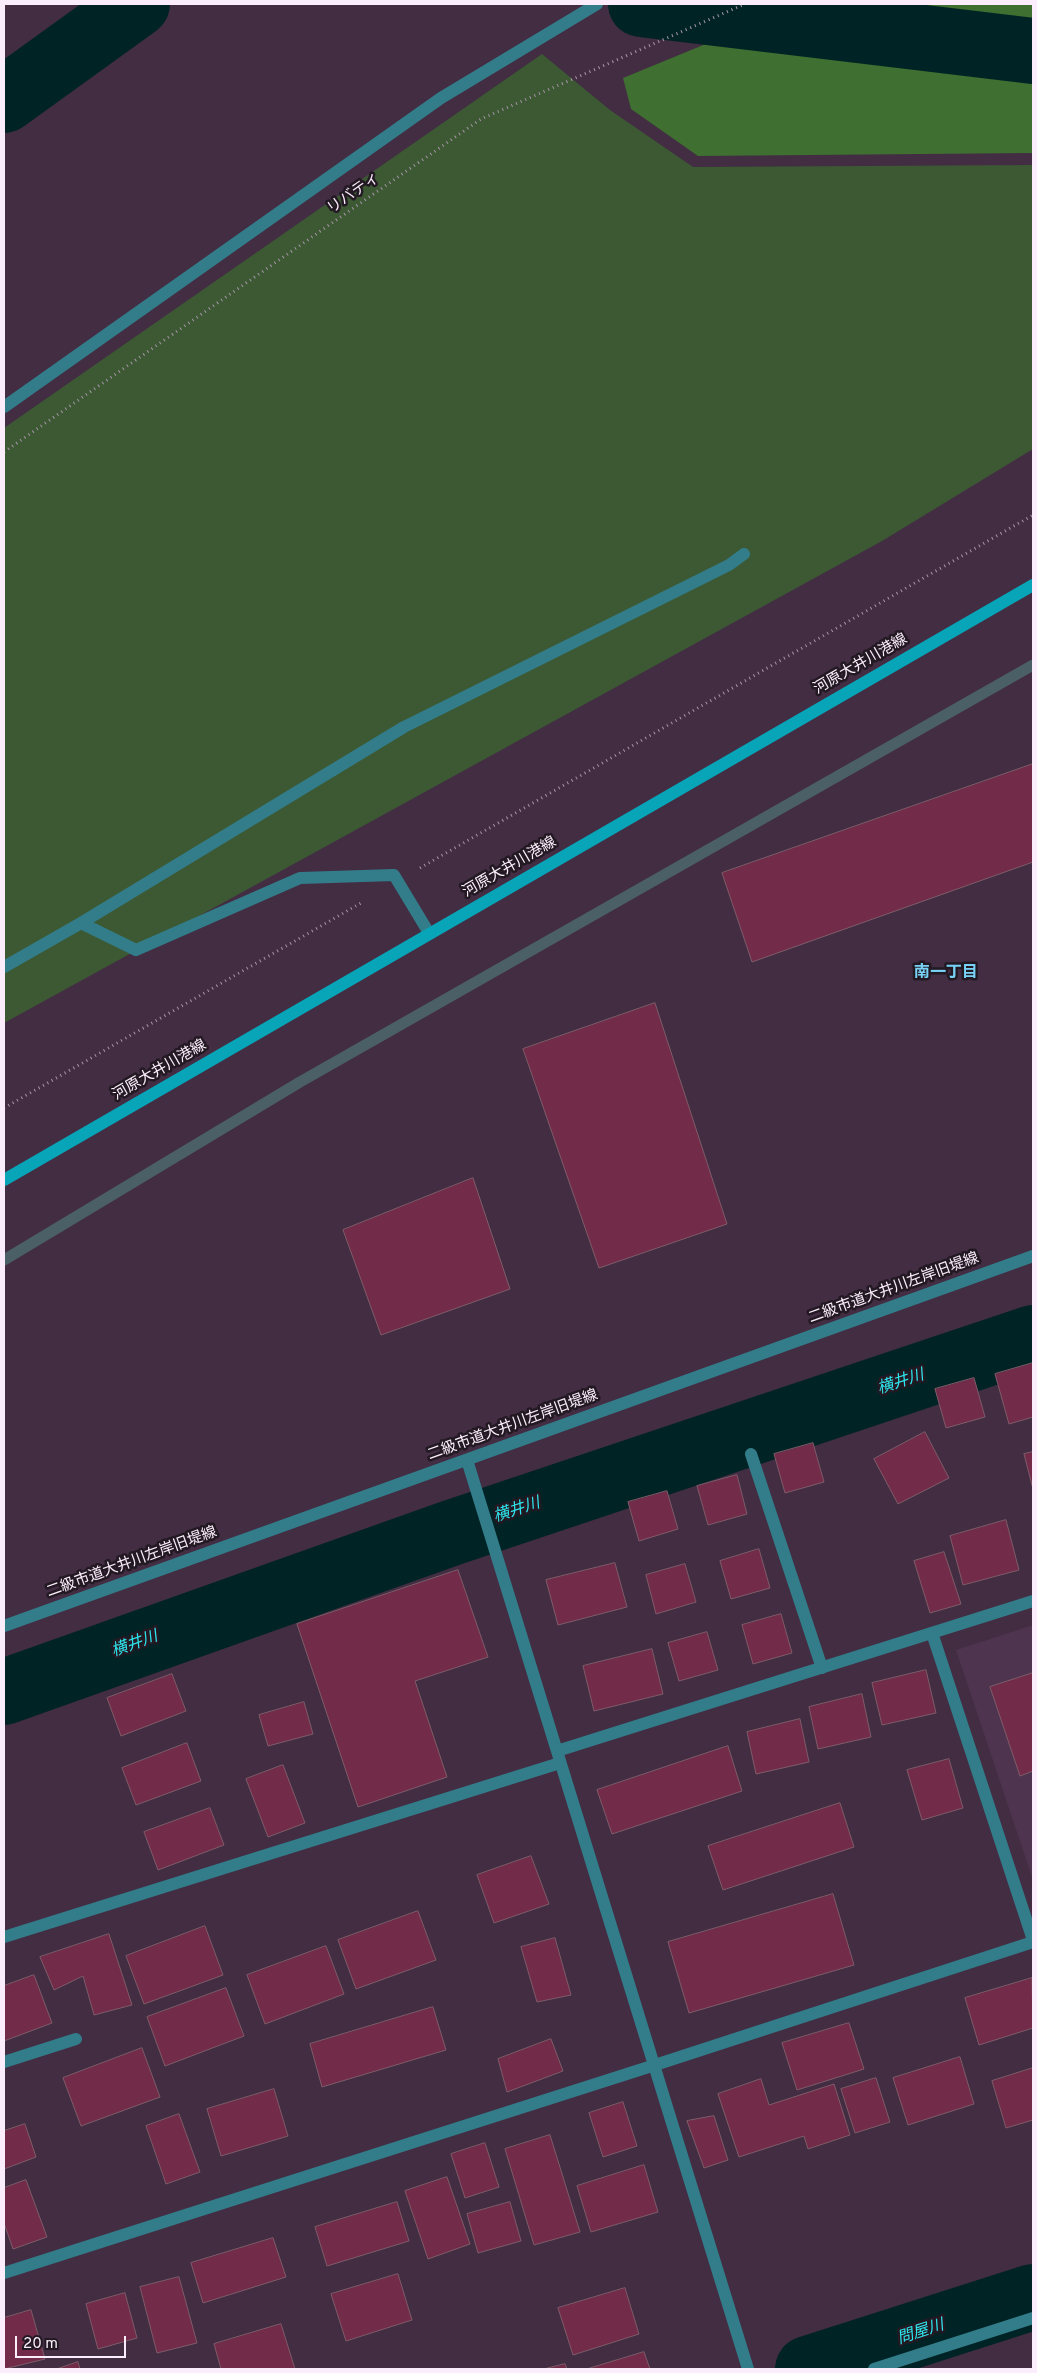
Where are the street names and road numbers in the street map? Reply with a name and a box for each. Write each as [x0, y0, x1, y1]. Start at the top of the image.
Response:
street label: リバティ [324, 169, 384, 219]
street label: 河原大井川港線 [811, 631, 911, 699]
street label: 河原大井川港線 [460, 834, 560, 902]
street label: 河原大井川港線 [110, 1037, 210, 1105]
street label: 二級市道大井川左岸旧堤線 [806, 1250, 982, 1328]
street label: 二級市道大井川左岸旧堤線 [425, 1387, 601, 1465]
street label: 二級市道大井川左岸旧堤線 [44, 1524, 220, 1602]

